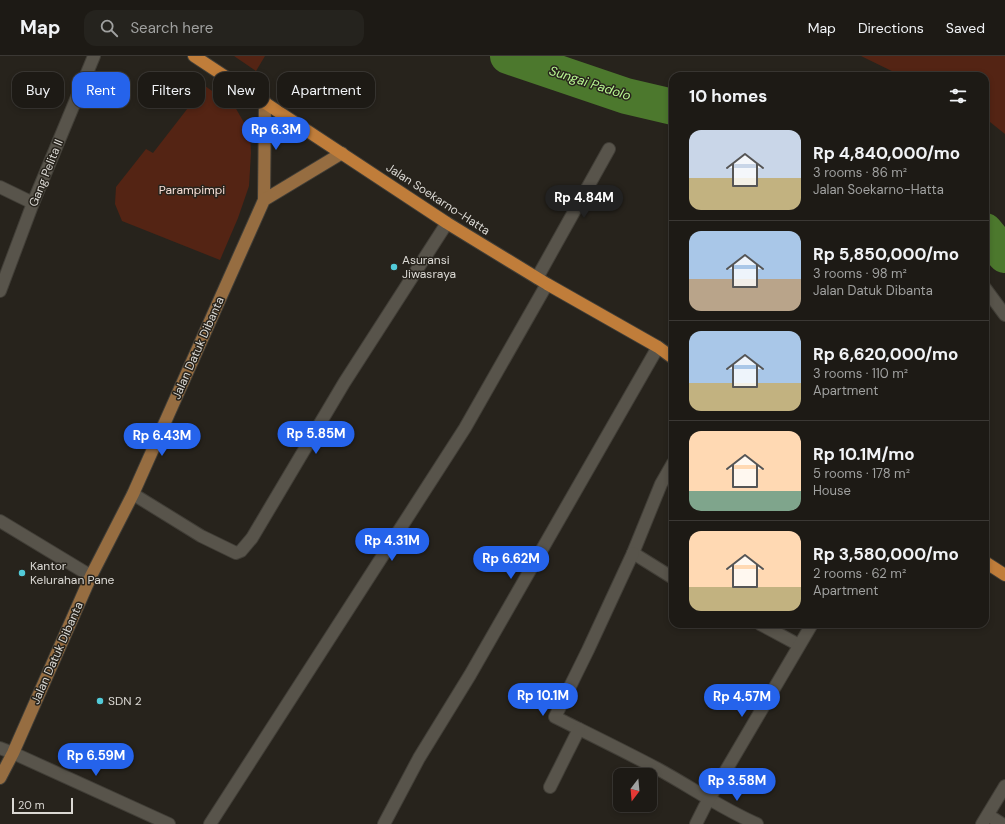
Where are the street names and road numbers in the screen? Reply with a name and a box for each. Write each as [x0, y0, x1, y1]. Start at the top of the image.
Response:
street label: Gang Pelita II [25, 137, 67, 209]
street label: Jalan Soekarno-Hatta [383, 159, 493, 239]
street label: Jalan Datuk Dibanta [168, 294, 228, 402]
street label: Jalan Datuk Dibanta [27, 599, 87, 707]

